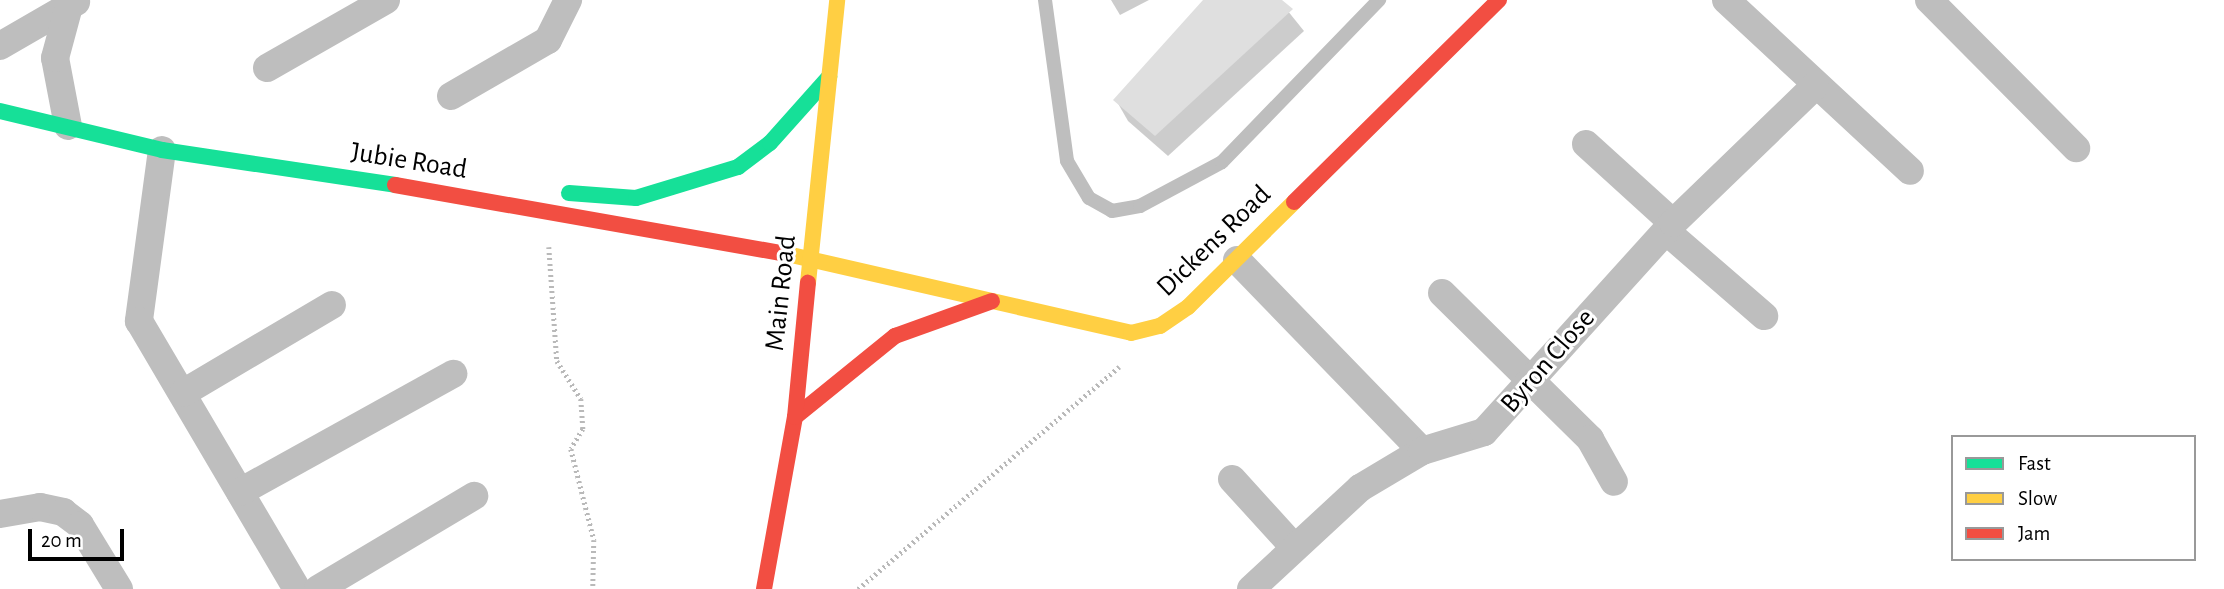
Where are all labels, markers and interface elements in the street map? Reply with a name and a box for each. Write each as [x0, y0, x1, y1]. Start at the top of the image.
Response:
street label: Jubie Road [349, 135, 469, 187]
street label: Dickens Road [1150, 178, 1278, 304]
street label: Main Road [758, 233, 804, 353]
street label: Byron Close [1494, 302, 1602, 420]
legend [1951, 435, 2196, 561]
text: Fast [2018, 453, 2051, 474]
text: Slow [2018, 488, 2057, 509]
scale bar [32, 516, 128, 560]
text: Jam [2018, 523, 2050, 544]
text: 20 m [41, 530, 82, 551]

